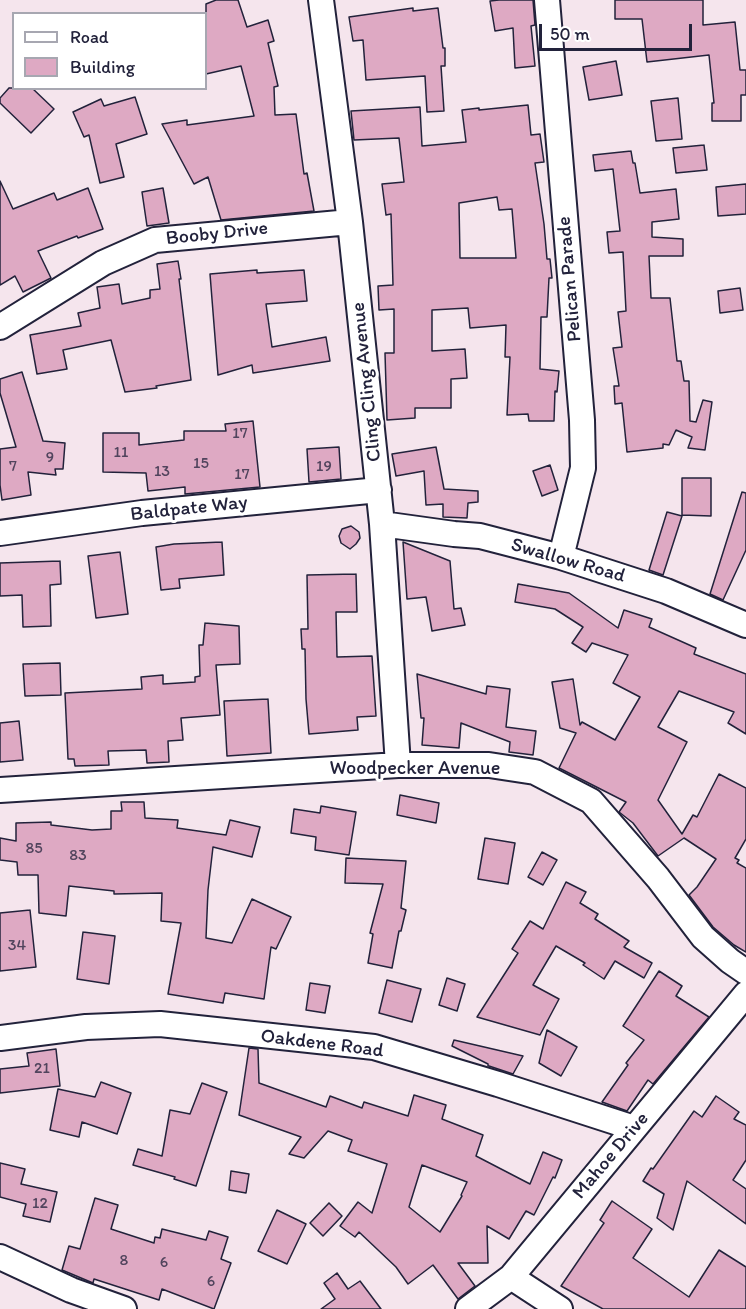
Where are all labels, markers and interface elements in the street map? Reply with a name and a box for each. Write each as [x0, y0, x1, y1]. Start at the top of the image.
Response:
legend [12, 12, 207, 90]
scale bar [542, 12, 695, 50]
text: 50 m [550, 23, 590, 45]
text: Road [70, 26, 109, 48]
text: Building [70, 56, 135, 78]
street label: Pelican Parade [553, 215, 587, 343]
street label: Booby Drive [165, 217, 269, 251]
street label: Cling Cling Avenue [347, 301, 387, 463]
house number: 17 [232, 424, 248, 444]
house number: 11 [114, 443, 128, 463]
house number: 9 [46, 448, 54, 468]
house number: 15 [193, 454, 209, 474]
house number: 7 [9, 457, 17, 477]
house number: 19 [316, 457, 332, 477]
house number: 13 [154, 462, 170, 482]
house number: 17 [234, 465, 250, 485]
street label: Baldpate Way [129, 491, 249, 527]
street label: Swallow Road [508, 533, 628, 589]
street label: Woodpecker Avenue [329, 757, 501, 781]
house number: 85 [25, 839, 43, 859]
house number: 83 [69, 846, 87, 866]
house number: 34 [8, 936, 26, 956]
street label: Oakdene Road [259, 1025, 385, 1063]
house number: 21 [34, 1059, 50, 1079]
street label: Mahoe Drive [568, 1108, 654, 1204]
house number: 12 [32, 1194, 48, 1214]
house number: 8 [120, 1251, 128, 1271]
house number: 6 [160, 1253, 168, 1273]
house number: 6 [207, 1272, 215, 1292]

